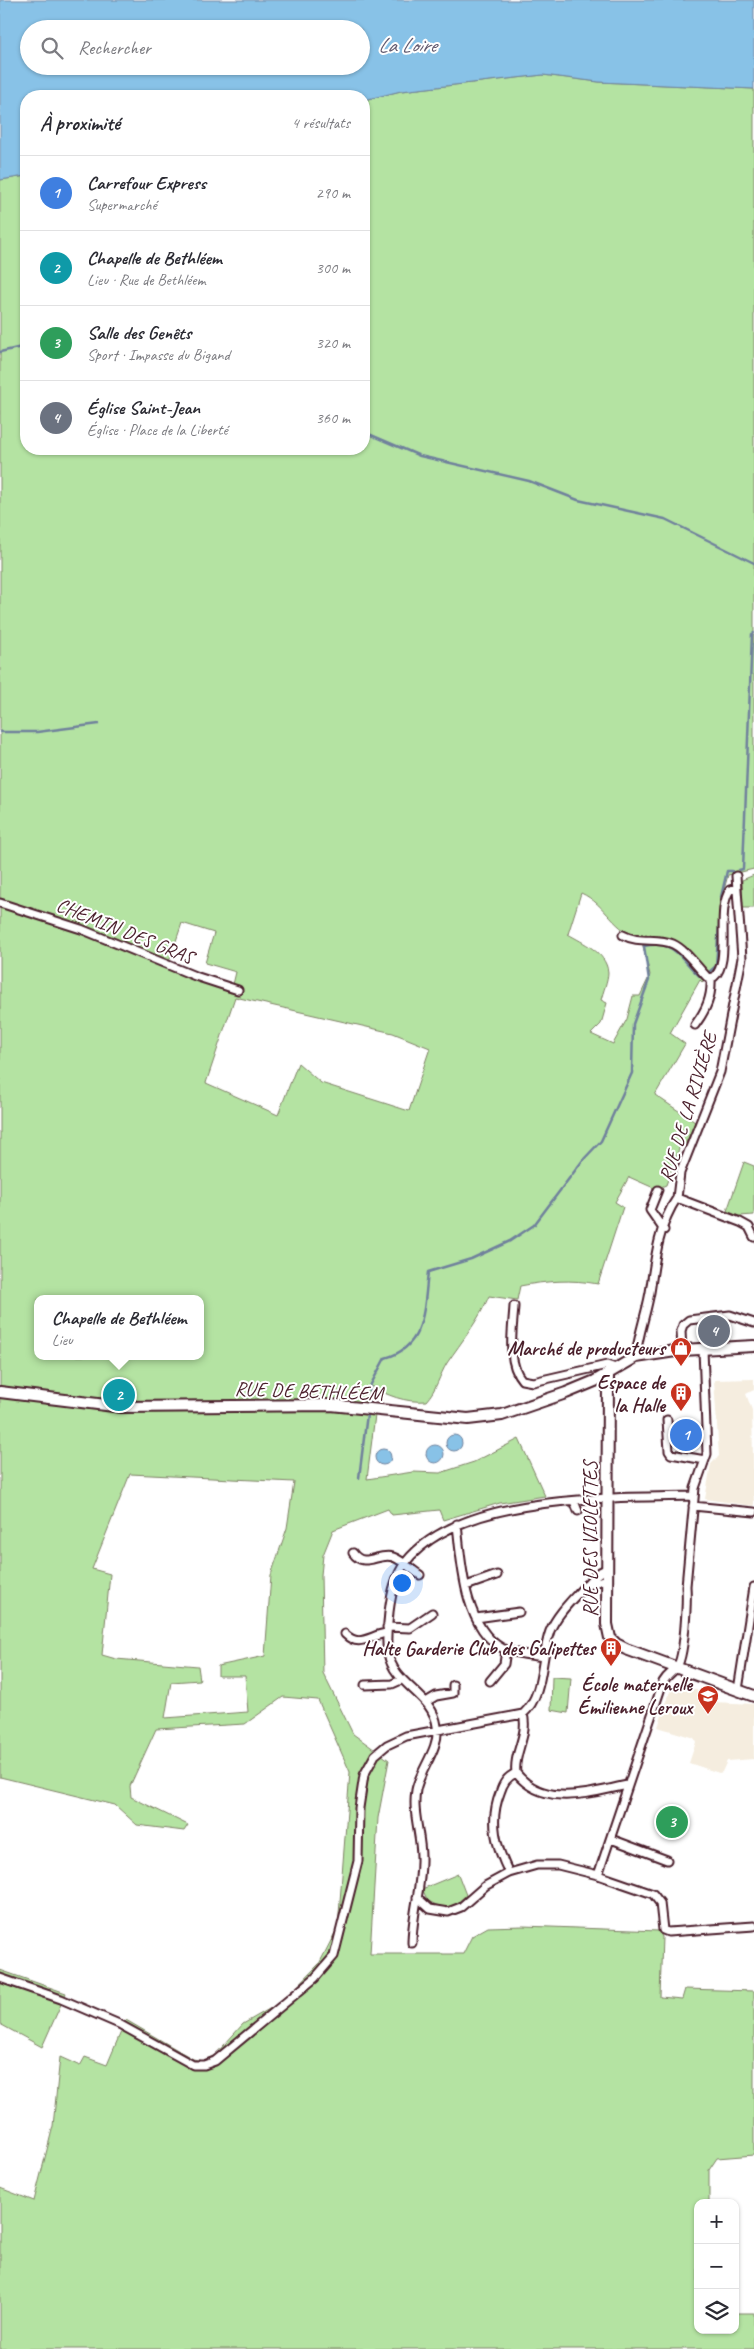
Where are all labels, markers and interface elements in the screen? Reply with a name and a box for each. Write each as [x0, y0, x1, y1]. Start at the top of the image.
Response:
search box [20, 20, 370, 75]
water label: La Loire [378, 32, 439, 58]
icon: search [38, 34, 66, 62]
text: Rechercher [78, 36, 151, 60]
text: À proximité [40, 110, 120, 136]
text: 4 résultats [291, 113, 350, 133]
text: Carrefour Express [87, 171, 206, 195]
text: 1 [52, 183, 60, 203]
text: 290 m [316, 183, 350, 203]
text: Supermarché [87, 195, 157, 215]
text: Chapelle de Bethléem [87, 246, 222, 270]
text: 2 [52, 258, 60, 278]
text: 300 m [316, 258, 350, 278]
text: Lieu · Rue de Bethléem [87, 270, 205, 290]
text: Salle des Genêts [87, 321, 191, 345]
text: 3 [52, 333, 60, 353]
text: 320 m [316, 333, 350, 353]
text: Sport · Impasse du Bigand [87, 345, 230, 365]
text: Église Saint-Jean [87, 396, 200, 420]
text: 4 [52, 408, 60, 428]
text: 360 m [316, 408, 350, 428]
text: Église · Place de la Liberté [87, 420, 228, 440]
street label: CHEMIN DES GRAS [53, 892, 200, 971]
street label: RUE DE LA RIVIÈRE [653, 1027, 723, 1185]
popup [34, 1295, 204, 1360]
text: Chapelle de Bethléem [52, 1306, 186, 1330]
pin: 4 [698, 1312, 730, 1350]
text: Lieu [52, 1330, 73, 1350]
place label: Marché de producteurs [507, 1336, 667, 1361]
shop icon: Marché de producteurs [669, 1336, 693, 1367]
place label: Espace de la Halle [597, 1370, 666, 1418]
pin: 2 [103, 1376, 135, 1414]
street label: RUE DE BETHLÉEM [234, 1376, 385, 1406]
building icon: Espace de la Halle [669, 1381, 693, 1412]
pin: 1 [670, 1416, 702, 1454]
street label: RUE DES VIOLETTES [578, 1459, 603, 1617]
your location [389, 1570, 415, 1596]
place label: Halte Garderie Club des Galipettes [362, 1636, 597, 1661]
building icon: Halte Garderie Club des Galipettes [599, 1636, 623, 1667]
place label: École maternelle Émilienne Leroux [578, 1672, 694, 1720]
school or university icon: École maternelle Émilienne Leroux [696, 1684, 720, 1715]
pin: 3 [656, 1803, 688, 1841]
map controls [694, 2199, 739, 2334]
button: + [694, 2199, 739, 2244]
button: − [694, 2244, 739, 2289]
button: layers [694, 2289, 739, 2334]

